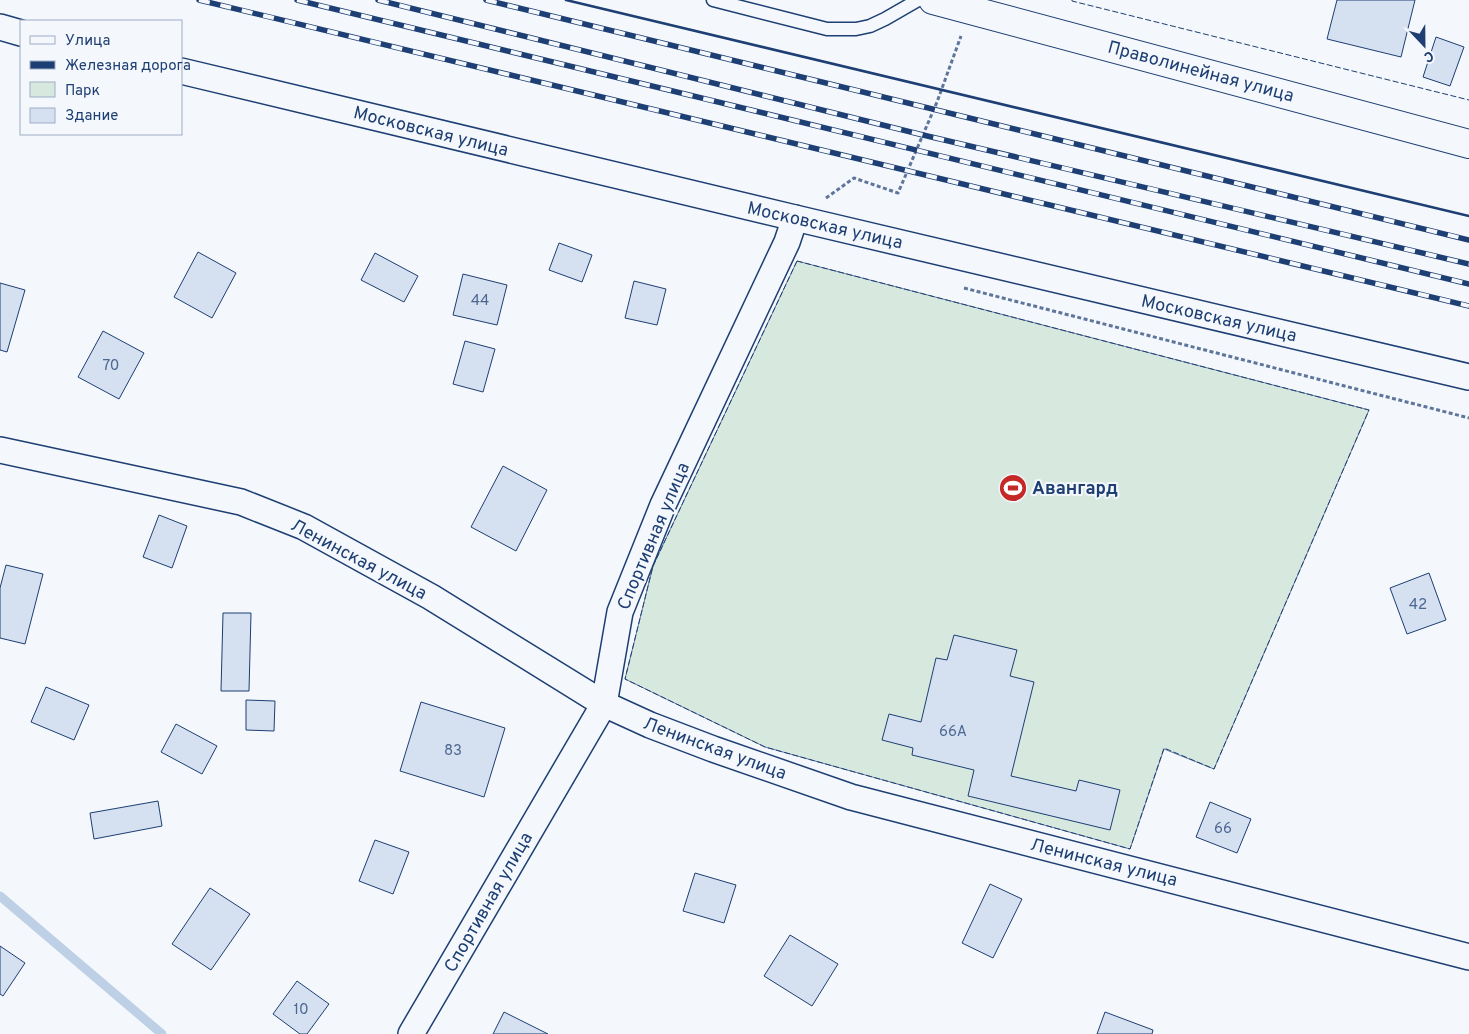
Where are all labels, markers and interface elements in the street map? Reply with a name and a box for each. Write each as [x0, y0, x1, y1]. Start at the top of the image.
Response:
legend [20, 20, 182, 135]
north arrow [1399, 20, 1449, 70]
text: Улица [65, 32, 110, 51]
street label: Праволинейная улица [1105, 37, 1296, 108]
text: С [1421, 46, 1436, 65]
text: Железная дорога [65, 57, 191, 76]
text: Парк [65, 82, 100, 101]
street label: Московская улица [351, 102, 511, 163]
text: Здание [65, 107, 118, 126]
street label: Московская улица [745, 197, 905, 256]
street label: Московская улица [1139, 290, 1299, 349]
house number: 44 [471, 292, 489, 311]
house number: 70 [102, 357, 120, 376]
street label: Спортивная улица [613, 459, 696, 614]
sports icon: Авангард [998, 473, 1028, 503]
place label: Авангард [1032, 478, 1118, 501]
street label: Ленинская улица [286, 515, 430, 606]
house number: 42 [1409, 596, 1427, 615]
street label: Ленинская улица [640, 713, 789, 786]
house number: 66А [939, 723, 967, 742]
house number: 83 [444, 742, 462, 761]
house number: 66 [1214, 820, 1232, 839]
street label: Спортивная улица [440, 829, 539, 977]
street label: Ленинская улица [1028, 834, 1180, 893]
house number: 10 [293, 1001, 309, 1020]

